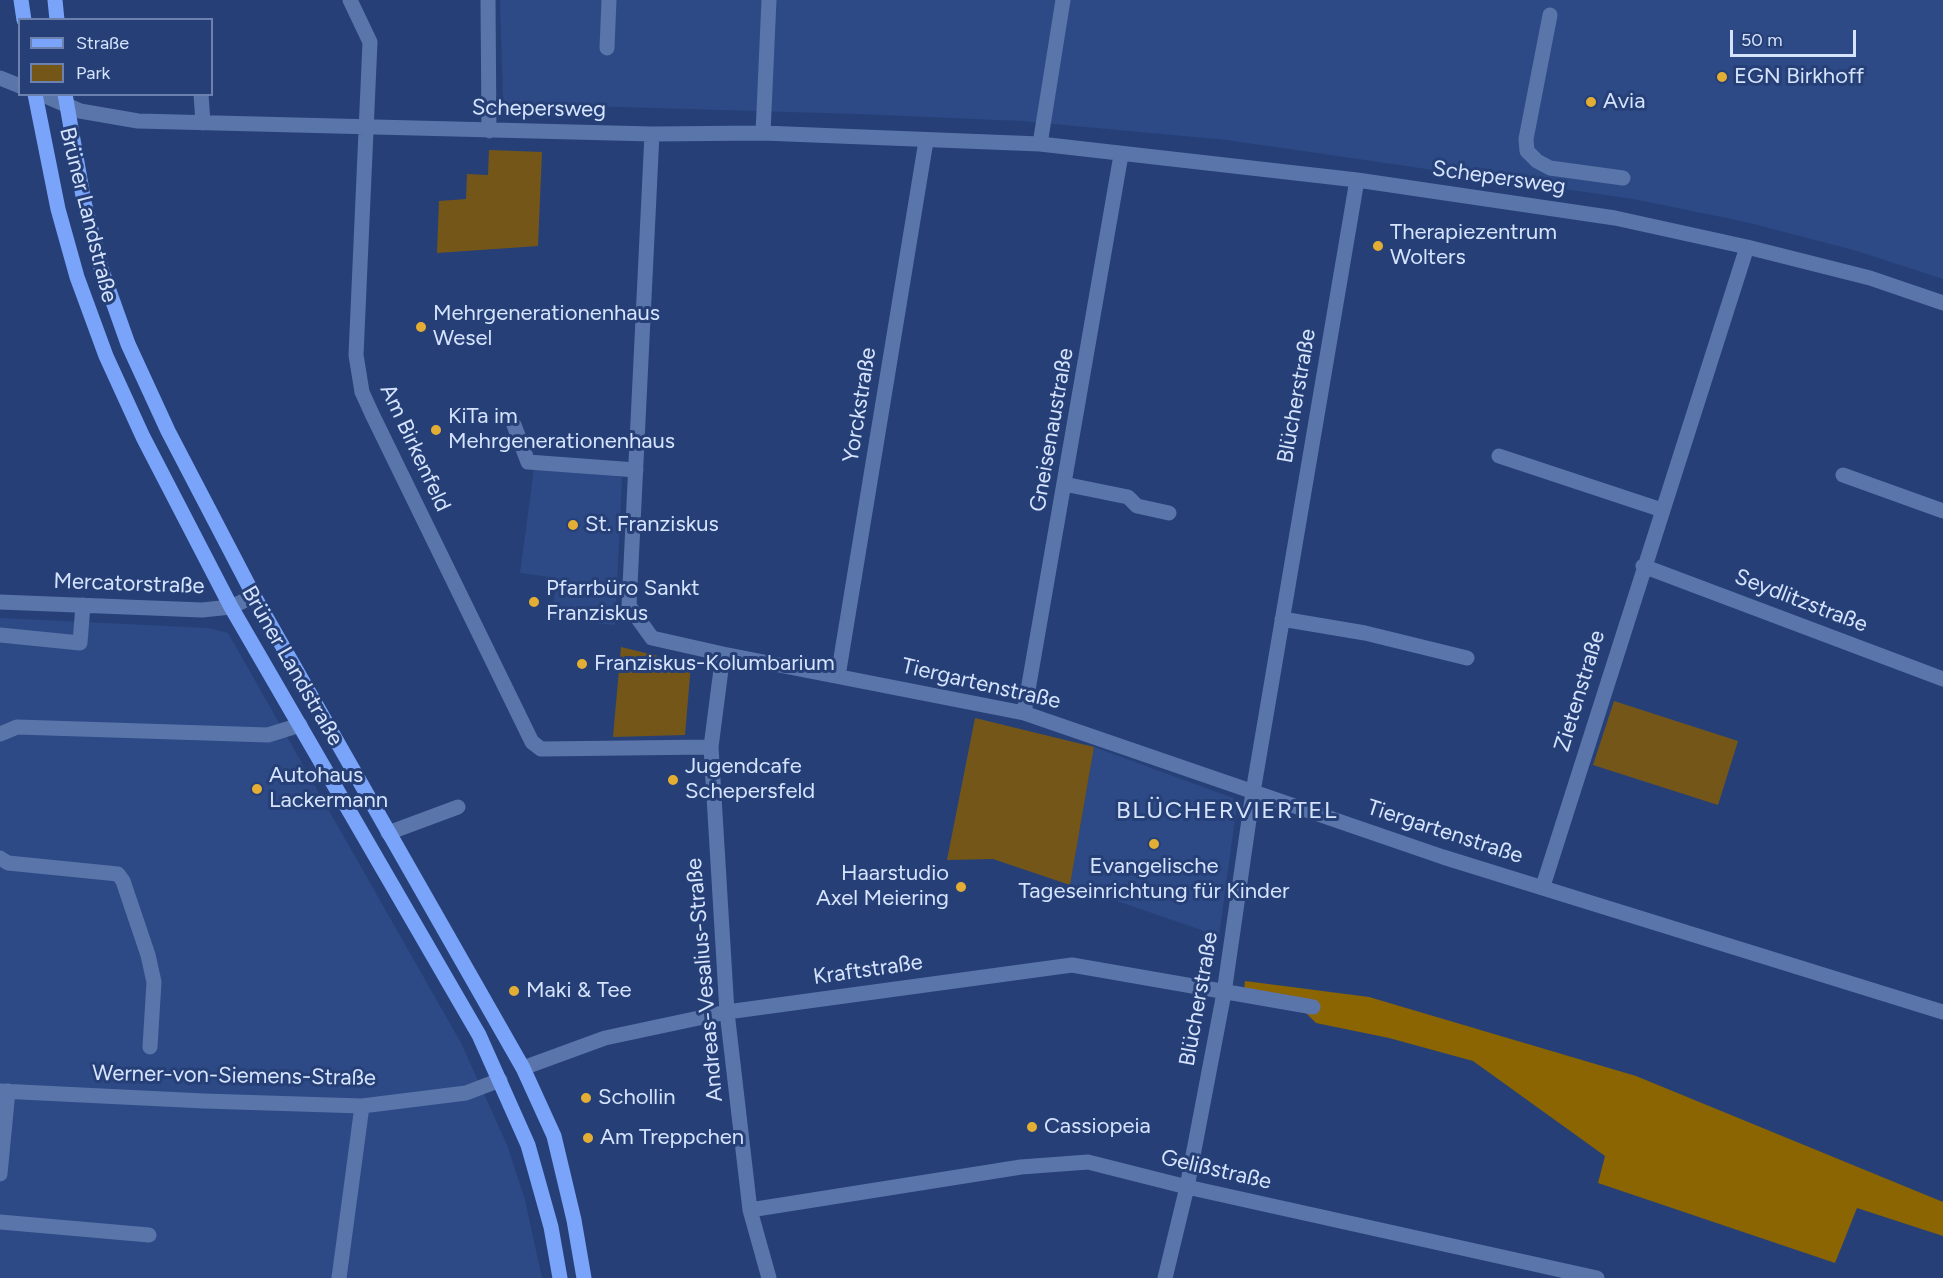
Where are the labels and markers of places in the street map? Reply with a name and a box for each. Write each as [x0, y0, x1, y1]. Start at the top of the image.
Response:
place label: EGN Birkhoff [1734, 64, 1864, 90]
marker: EGN Birkhoff [1715, 70, 1729, 84]
place label: Avia [1603, 89, 1645, 115]
marker: Avia [1584, 95, 1598, 109]
place label: Therapiezentrum Wolters [1390, 220, 1557, 272]
marker: Therapiezentrum Wolters [1371, 239, 1385, 253]
place label: Mehrgenerationenhaus Wesel [433, 301, 660, 352]
marker: Mehrgenerationenhaus Wesel [414, 320, 428, 334]
place label: KiTa im Mehrgenerationenhaus [448, 404, 675, 456]
marker: KiTa im Mehrgenerationenhaus [429, 423, 443, 437]
place label: St. Franziskus [585, 512, 719, 538]
marker: St. Franziskus [566, 518, 580, 532]
place label: Pfarrbüro Sankt Franziskus [546, 576, 700, 628]
marker: Pfarrbüro Sankt Franziskus [527, 595, 541, 609]
place label: Franziskus-Kolumbarium [594, 651, 835, 677]
marker: Franziskus-Kolumbarium [575, 657, 589, 671]
place label: Jugendcafe Schepersfeld [685, 754, 815, 806]
place label: Autohaus Lackermann [269, 763, 388, 814]
marker: Jugendcafe Schepersfeld [666, 773, 680, 787]
marker: Autohaus Lackermann [250, 782, 264, 796]
marker: Evangelische Tageseinrichtung für Kinder [1147, 837, 1161, 851]
place label: Evangelische Tageseinrichtung für Kinder [1019, 854, 1289, 906]
place label: Haarstudio Axel Meiering [816, 861, 949, 912]
marker: Haarstudio Axel Meiering [954, 880, 968, 894]
place label: Maki & Tee [526, 978, 631, 1004]
marker: Maki & Tee [507, 984, 521, 998]
place label: Schollin [598, 1085, 676, 1111]
marker: Schollin [579, 1091, 593, 1105]
place label: Cassiopeia [1044, 1114, 1151, 1140]
marker: Cassiopeia [1025, 1120, 1039, 1134]
place label: Am Treppchen [600, 1125, 744, 1151]
marker: Am Treppchen [581, 1131, 595, 1145]

